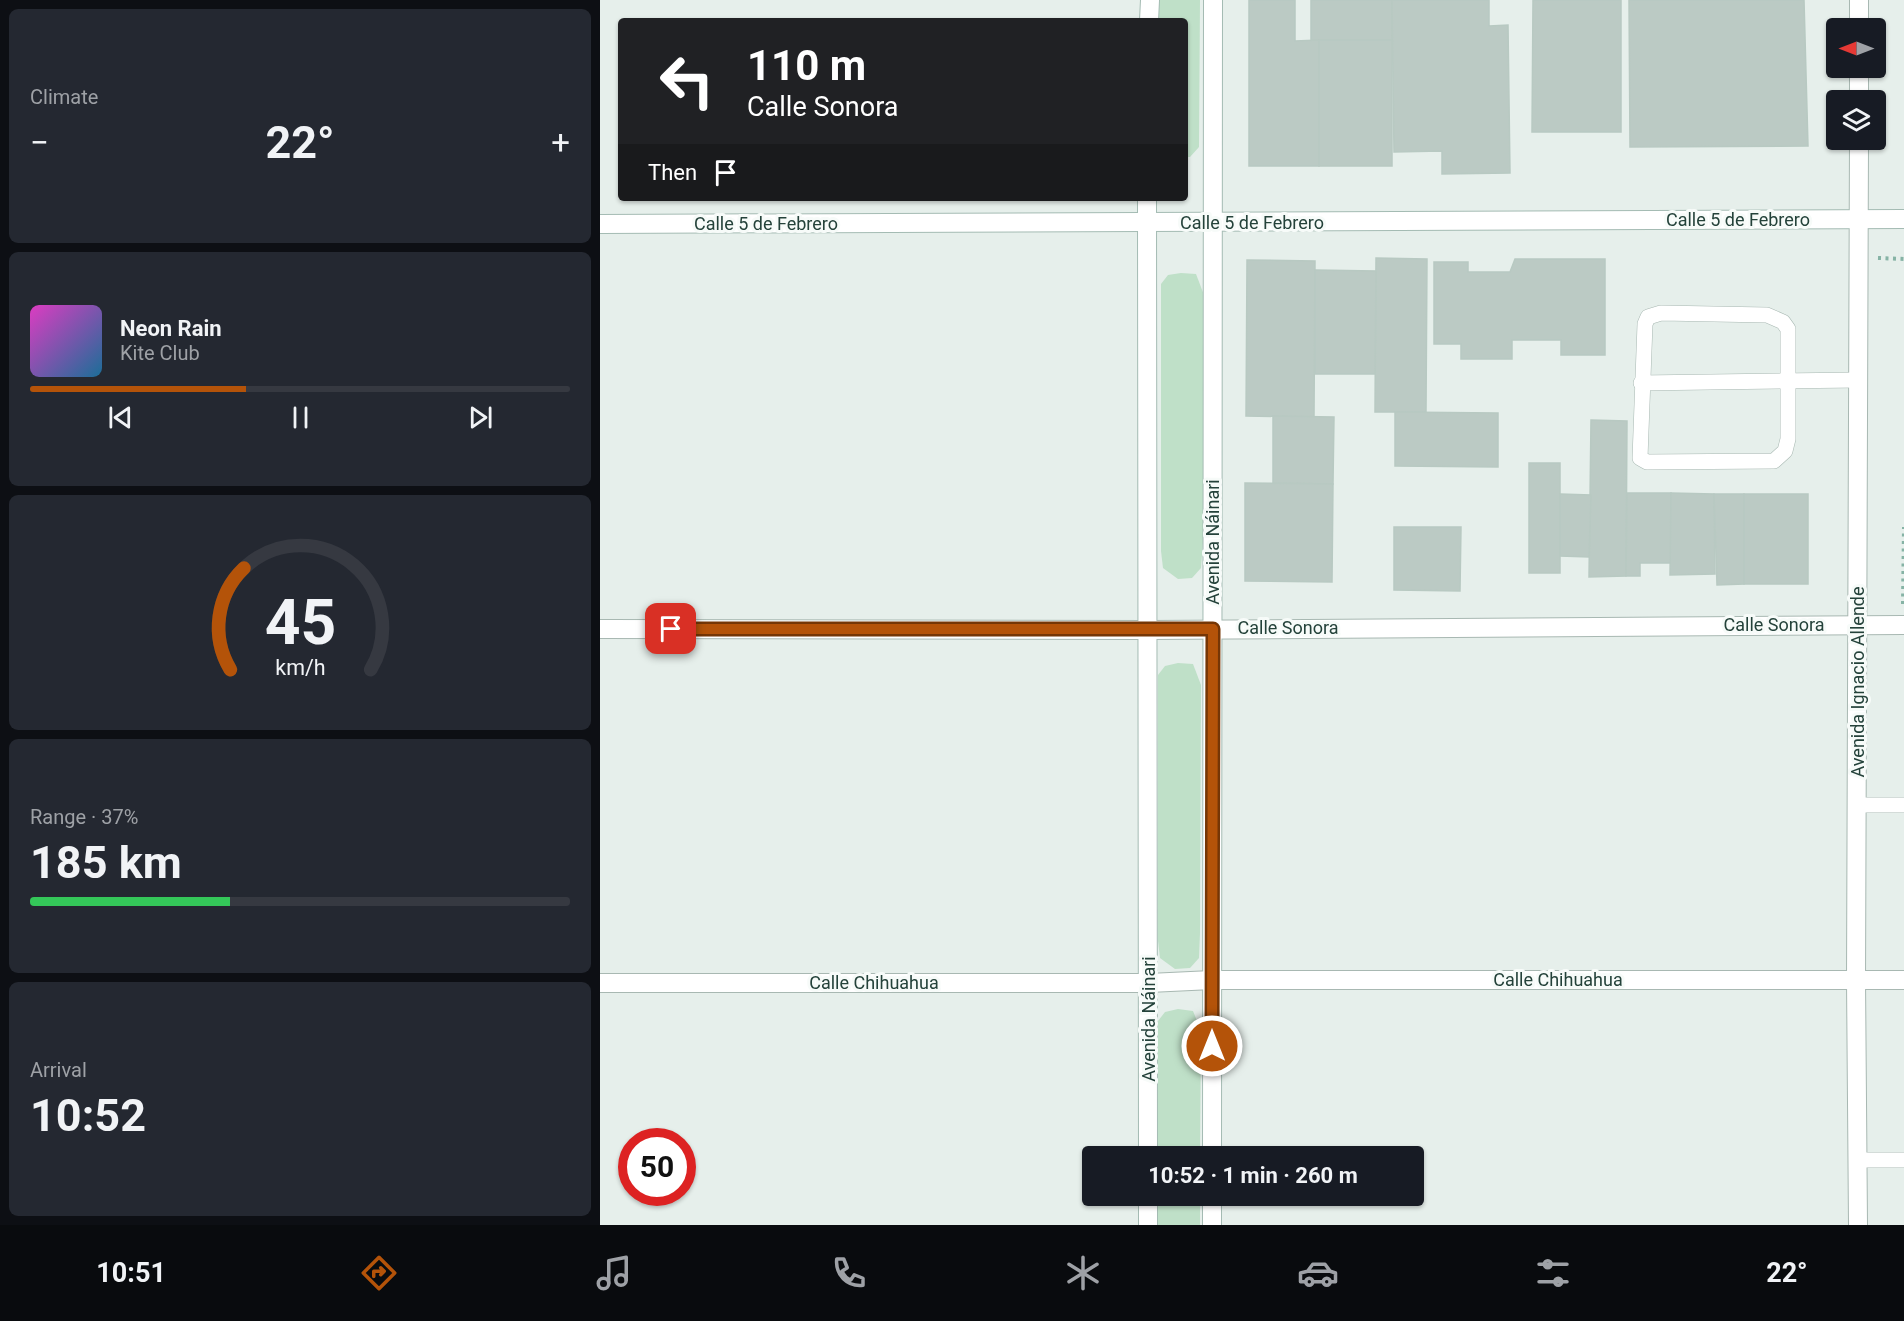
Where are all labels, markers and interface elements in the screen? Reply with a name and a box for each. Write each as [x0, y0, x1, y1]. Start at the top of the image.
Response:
north arrow [1826, 18, 1886, 78]
map controls [1826, 18, 1886, 150]
text: 110 m [747, 41, 866, 90]
icon: left [648, 42, 726, 120]
text: Climate [30, 85, 98, 109]
button: layers [1826, 90, 1886, 150]
text: Calle Sonora [747, 91, 898, 123]
text: 22° [265, 116, 335, 169]
text: − [30, 123, 49, 162]
text: + [551, 123, 570, 162]
icon: arrive [709, 156, 742, 189]
text: Then [648, 160, 697, 185]
street label: Calle 5 de Febrero [1666, 209, 1810, 230]
street label: Calle 5 de Febrero [1180, 212, 1324, 233]
street label: Calle 5 de Febrero [694, 213, 838, 234]
text: Neon Rain [120, 316, 222, 341]
text: Kite Club [120, 341, 200, 365]
icon: previous [104, 401, 137, 434]
icon: pause [284, 401, 317, 434]
icon: next [464, 401, 497, 434]
street label: Avenida Náinari [1202, 479, 1223, 605]
text: 45 [264, 586, 336, 659]
street label: Avenida Ignacio Allende [1847, 586, 1868, 778]
pin [645, 603, 696, 654]
icon: arrive [654, 612, 687, 645]
street label: Calle Sonora [1724, 614, 1824, 635]
street label: Calle Sonora [1238, 617, 1338, 638]
text: km/h [275, 655, 325, 680]
text: Range · 37% [30, 805, 138, 829]
text: 185 km [30, 836, 182, 889]
street label: Avenida Náinari [1138, 956, 1159, 1082]
street label: Calle Chihuahua [1493, 969, 1623, 990]
street label: Calle Chihuahua [809, 972, 939, 993]
position arrow [1180, 1014, 1244, 1078]
text: Arrival [30, 1058, 87, 1082]
text: 10:52 [30, 1089, 146, 1142]
speed limit sign: 50 [618, 1128, 696, 1206]
text: 10:52 · 1 min · 260 m [1148, 1163, 1358, 1188]
icon: directions [358, 1252, 400, 1294]
icon: music [593, 1252, 635, 1294]
icon: phone [828, 1252, 870, 1294]
icon: climate [1062, 1252, 1104, 1294]
icon: car [1297, 1252, 1339, 1294]
icon: filters [1532, 1252, 1574, 1294]
text: 10:51 [96, 1257, 166, 1289]
text: 22° [1766, 1257, 1808, 1289]

